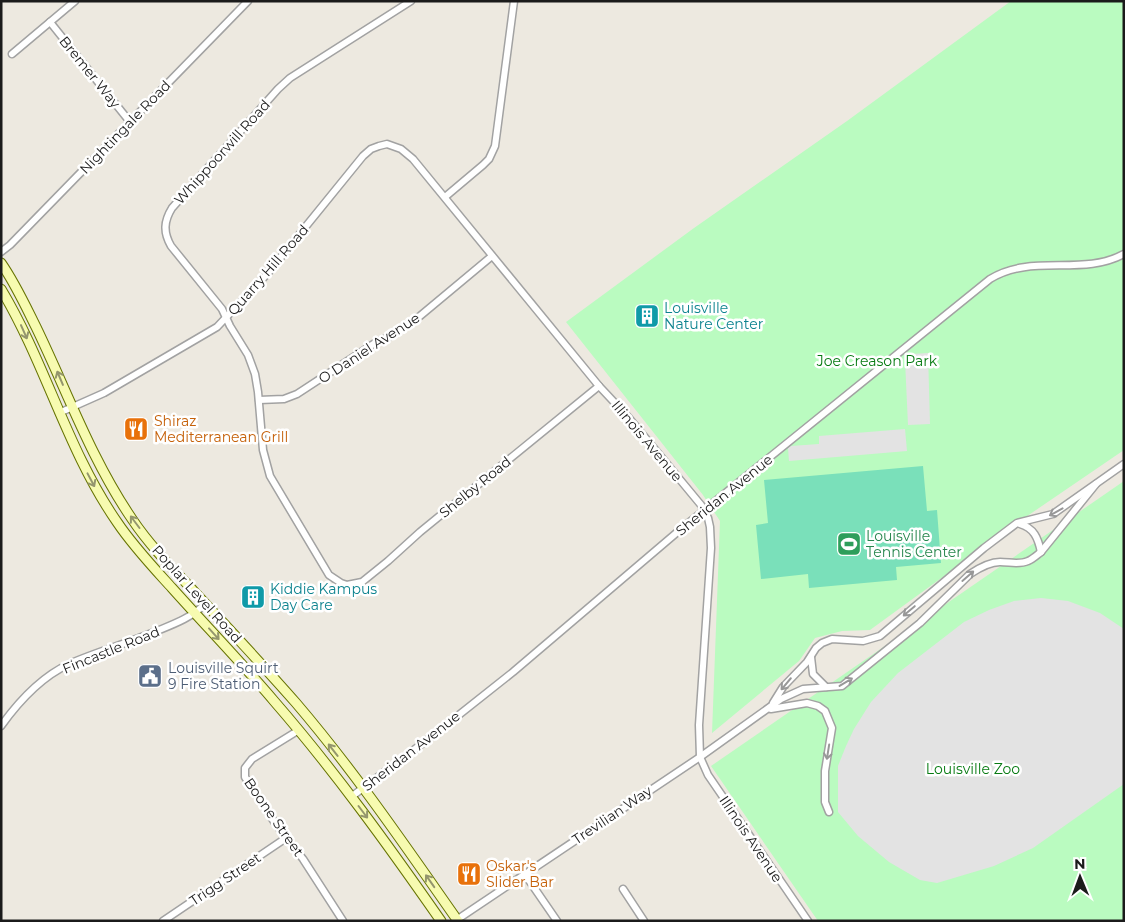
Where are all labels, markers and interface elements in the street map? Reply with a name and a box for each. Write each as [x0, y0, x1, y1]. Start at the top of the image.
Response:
street label: Bremer Way [56, 32, 125, 112]
street label: Nightingale Road [76, 76, 174, 178]
street label: Whippoorwill Road [170, 96, 274, 208]
street label: Quarry Hill Road [224, 221, 312, 319]
place label: Louisville Nature Center [664, 299, 764, 333]
building icon: Louisville Nature Center [634, 303, 660, 329]
street label: O Daniel Avenue [315, 309, 423, 387]
one-way arrow [19, 324, 29, 339]
park label: Joe Creason Park [816, 352, 938, 370]
one-way arrow [54, 371, 64, 386]
street label: Illinois Avenue [608, 397, 686, 485]
place label: Shiraz Mediterranean Grill [154, 412, 288, 446]
restaurant icon: Shiraz Mediterranean Grill [123, 416, 149, 442]
street label: Sheridan Avenue [672, 450, 776, 540]
street label: Shelby Road [435, 452, 515, 522]
one-way arrow [87, 472, 96, 487]
one-way arrow [1049, 507, 1063, 517]
one-way arrow [129, 516, 140, 529]
place label: Louisville Tennis Center [866, 527, 962, 561]
sports icon: Louisville Tennis Center [836, 531, 862, 557]
street label: Poplar Level Road [148, 541, 246, 647]
one-way arrow [962, 571, 975, 582]
place label: Kiddie Kampus Day Care [270, 580, 377, 614]
building icon: Kiddie Kampus Day Care [240, 584, 266, 610]
one-way arrow [903, 605, 916, 617]
street label: Fincastle Road [60, 622, 162, 678]
one-way arrow [208, 627, 219, 640]
place label: Louisville Squirt 9 Fire Station [168, 659, 279, 693]
public building icon: Louisville Squirt 9 Fire Station [137, 663, 163, 689]
one-way arrow [839, 677, 853, 688]
one-way arrow [781, 678, 792, 691]
street label: Sheridan Avenue [358, 707, 464, 795]
one-way arrow [328, 744, 339, 757]
one-way arrow [823, 744, 833, 760]
park label: Louisville Zoo [926, 760, 1020, 778]
street label: Boone Street [240, 774, 308, 860]
street label: Trevilian Way [569, 782, 656, 848]
street label: Illinois Avenue [715, 792, 787, 886]
one-way arrow [357, 805, 368, 818]
street label: Trigg Street [186, 848, 264, 909]
north arrow [1055, 852, 1105, 902]
text: N [1074, 855, 1086, 873]
place label: Oskar's Slider Bar [486, 857, 554, 891]
restaurant icon: Oskar's Slider Bar [456, 861, 482, 887]
one-way arrow [425, 874, 435, 888]

